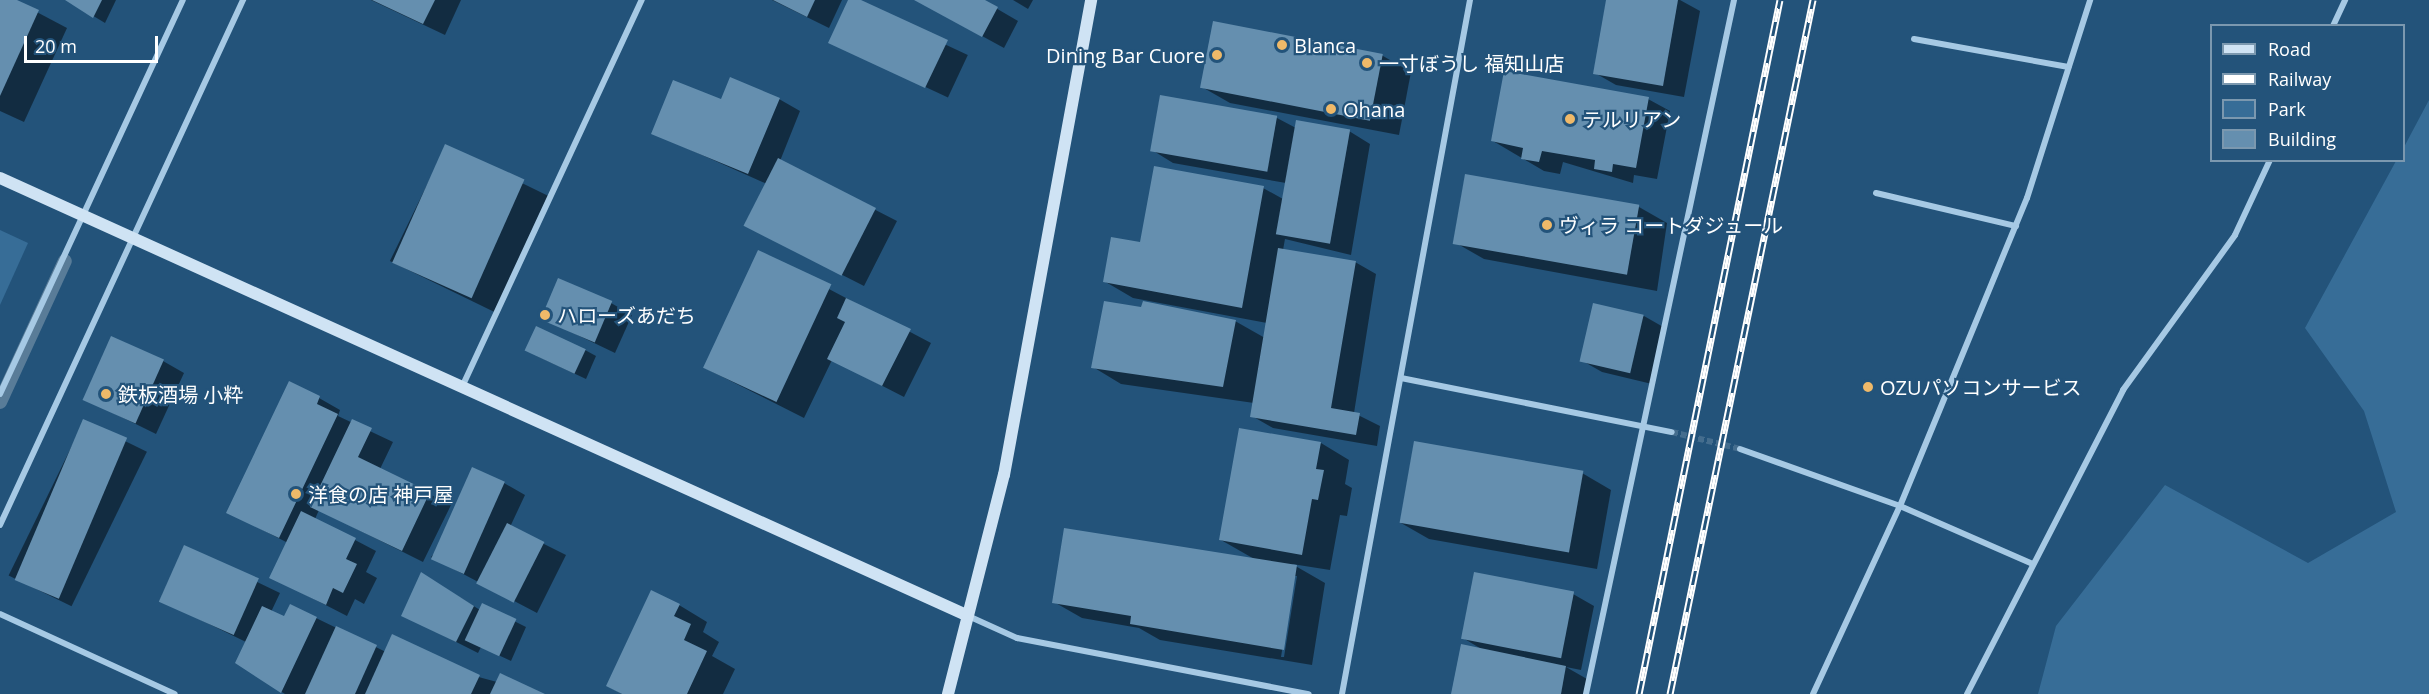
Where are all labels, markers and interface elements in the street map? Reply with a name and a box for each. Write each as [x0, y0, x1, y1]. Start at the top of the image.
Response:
scale bar [27, 24, 160, 62]
legend [2210, 24, 2405, 162]
place label: Blanca [1294, 33, 1356, 57]
text: 20 m [35, 34, 77, 58]
text: Road [2268, 37, 2311, 61]
marker: Blanca [1275, 38, 1289, 52]
place label: Dining Bar Cuore [1046, 43, 1205, 67]
marker: Dining Bar Cuore [1210, 48, 1224, 62]
place label: 一寸ぼうし 福知山店 [1379, 51, 1564, 75]
marker: 一寸ぼうし 福知山店 [1360, 56, 1374, 70]
text: Railway [2268, 67, 2331, 91]
place label: Ohana [1343, 97, 1405, 121]
text: Park [2268, 97, 2306, 121]
marker: Ohana [1324, 102, 1338, 116]
place label: テルリアン [1582, 107, 1682, 131]
marker: テルリアン [1563, 112, 1577, 126]
text: Building [2268, 127, 2336, 151]
place label: ヴィラ コートダジュール [1559, 213, 1784, 237]
marker: ヴィラ コートダジュール [1540, 218, 1554, 232]
place label: ハローズあだち [557, 303, 697, 327]
marker: ハローズあだち [538, 308, 552, 322]
place label: OZUパソコンサービス [1880, 375, 2082, 399]
marker: OZUパソコンサービス [1861, 380, 1875, 394]
place label: 鉄板酒場 小粋 [118, 382, 243, 406]
marker: 鉄板酒場 小粋 [99, 387, 113, 401]
place label: 洋食の店 神戸屋 [308, 482, 453, 506]
marker: 洋食の店 神戸屋 [289, 487, 303, 501]

